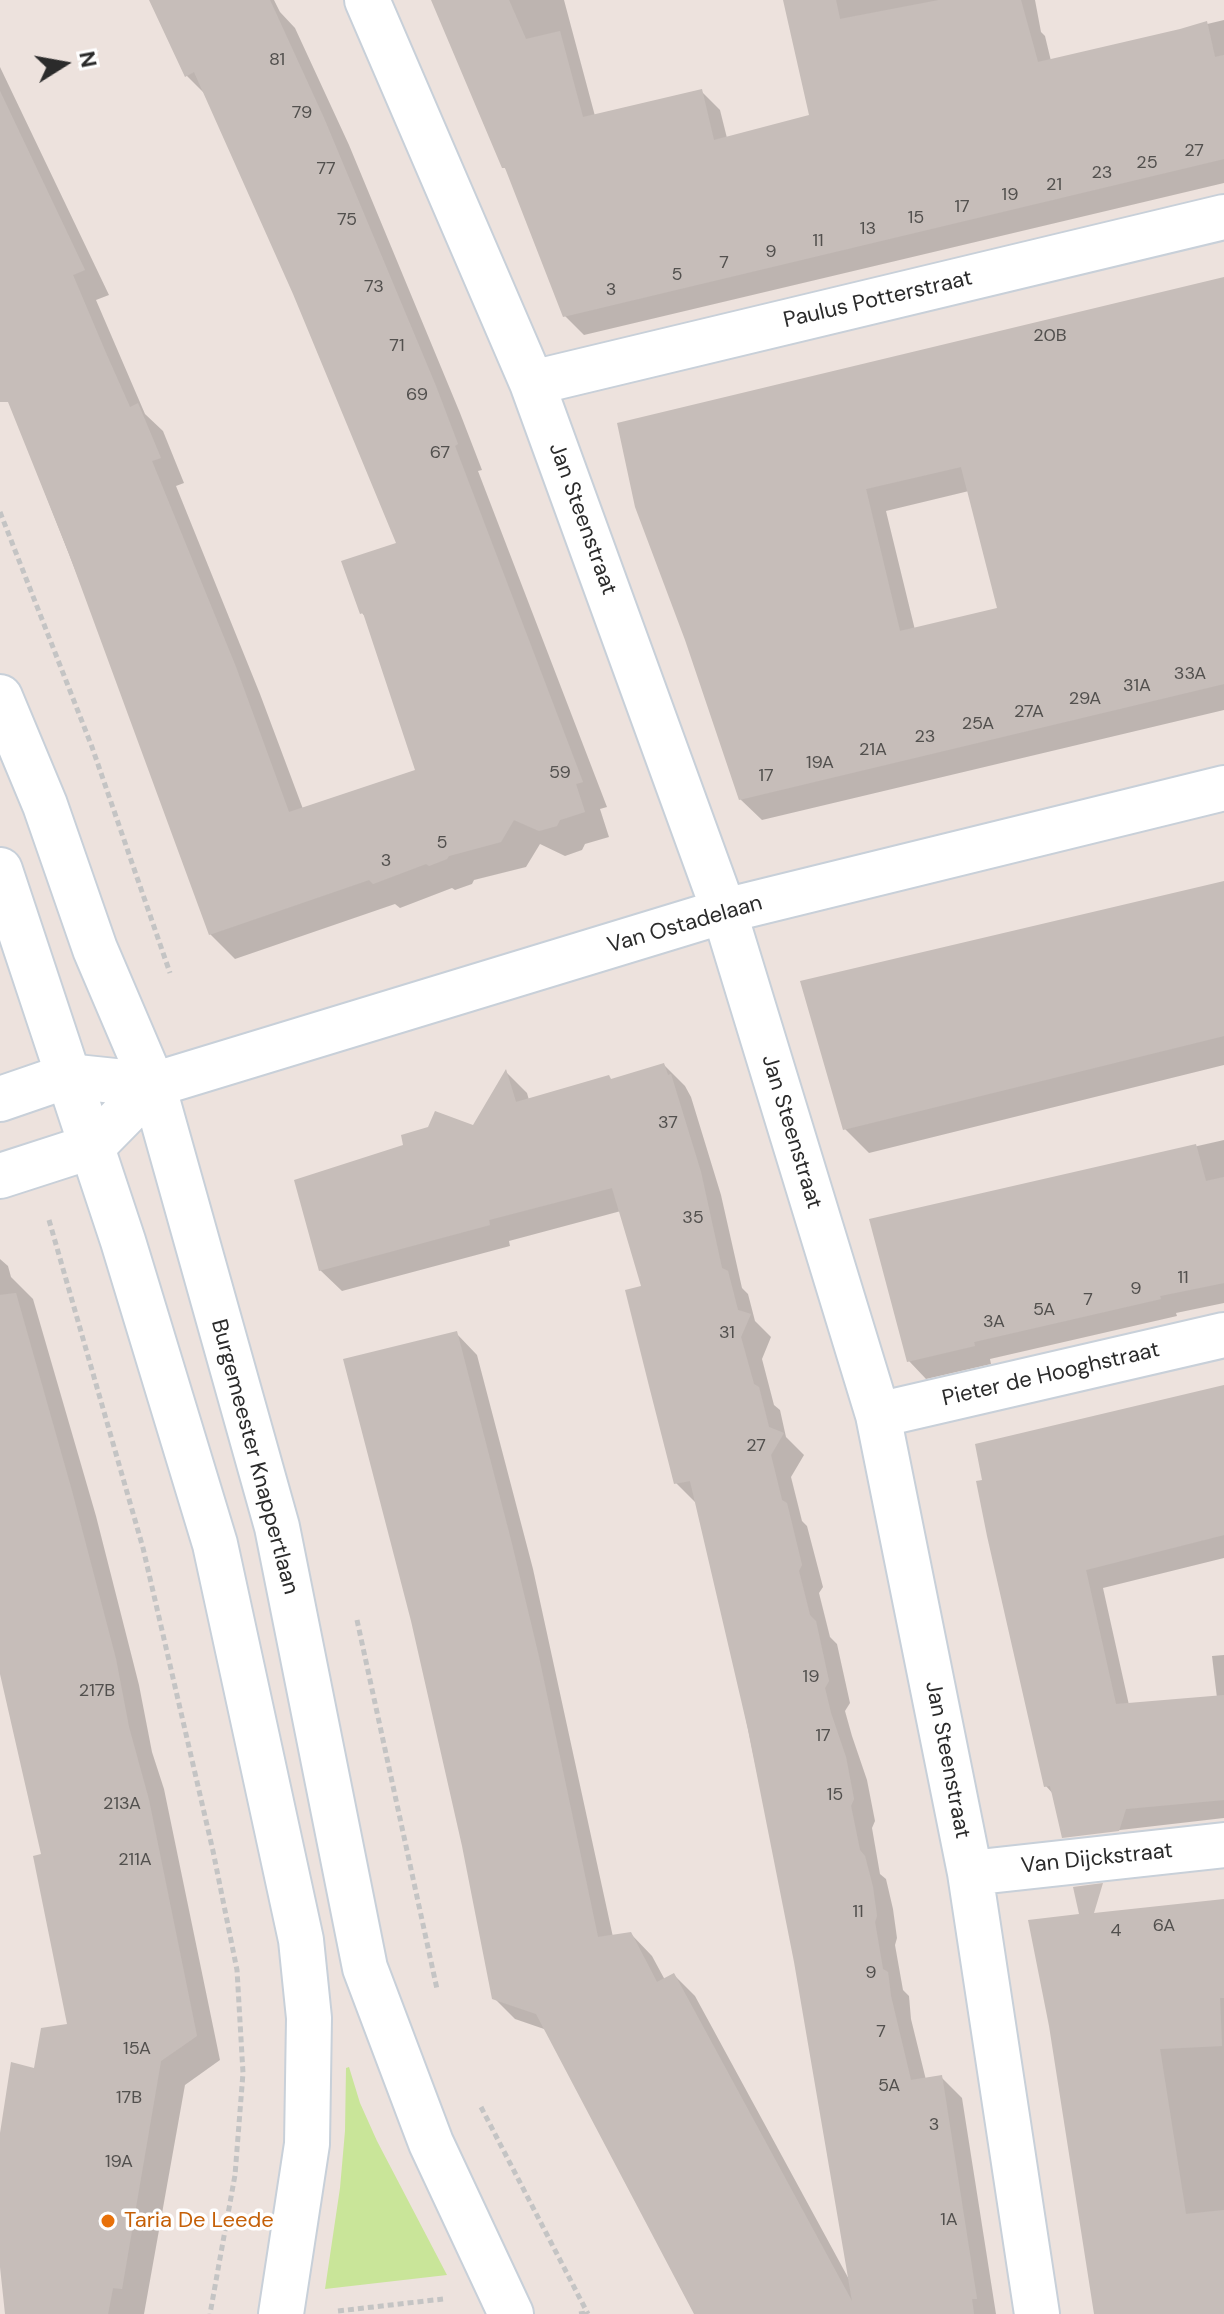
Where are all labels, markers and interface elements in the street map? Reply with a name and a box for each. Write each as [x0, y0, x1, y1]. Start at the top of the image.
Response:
north arrow [24, 24, 104, 104]
text: N [72, 49, 104, 70]
house number: 81 [269, 49, 285, 71]
house number: 79 [292, 102, 312, 124]
house number: 27 [1184, 140, 1204, 162]
house number: 25 [1136, 152, 1158, 174]
house number: 77 [316, 158, 336, 180]
house number: 23 [1091, 162, 1113, 184]
house number: 21 [1046, 174, 1062, 196]
house number: 19 [1002, 184, 1018, 206]
house number: 17 [954, 196, 970, 218]
house number: 15 [908, 207, 924, 229]
house number: 75 [337, 209, 357, 231]
house number: 13 [860, 218, 876, 240]
house number: 11 [812, 230, 824, 252]
house number: 9 [765, 241, 777, 263]
house number: 7 [719, 252, 729, 274]
house number: 5 [672, 264, 682, 286]
street label: Paulus Potterstraat [781, 265, 975, 335]
house number: 73 [364, 276, 384, 298]
house number: 3 [606, 279, 616, 301]
house number: 20B [1033, 325, 1067, 347]
house number: 71 [389, 335, 405, 357]
house number: 69 [406, 384, 428, 406]
street label: Jan Steenstraat [542, 439, 622, 599]
house number: 67 [430, 442, 450, 464]
house number: 33A [1174, 663, 1206, 685]
house number: 31A [1123, 675, 1151, 697]
house number: 29A [1069, 688, 1101, 710]
house number: 27A [1014, 701, 1044, 723]
house number: 25A [962, 713, 994, 735]
house number: 23 [914, 726, 936, 748]
house number: 21A [859, 739, 887, 761]
house number: 19A [806, 752, 834, 774]
house number: 59 [549, 762, 571, 784]
house number: 17 [758, 765, 774, 787]
house number: 5 [437, 832, 447, 854]
house number: 3 [381, 850, 391, 872]
street label: Van Ostadelaan [605, 890, 765, 960]
street label: Jan Steenstraat [755, 1052, 827, 1212]
house number: 37 [658, 1112, 678, 1134]
house number: 35 [682, 1207, 704, 1229]
house number: 11 [1177, 1267, 1189, 1289]
house number: 9 [1130, 1278, 1142, 1300]
house number: 7 [1083, 1289, 1093, 1311]
house number: 5A [1033, 1299, 1055, 1321]
house number: 3A [983, 1311, 1005, 1333]
street label: Burgemeester Knappertlaan [205, 1317, 303, 1597]
house number: 31 [719, 1322, 735, 1344]
street label: Pieter de Hooghstraat [940, 1337, 1162, 1413]
house number: 27 [746, 1435, 766, 1457]
house number: 19 [803, 1666, 819, 1688]
street label: Jan Steenstraat [919, 1679, 975, 1841]
house number: 217B [79, 1680, 115, 1702]
house number: 17 [815, 1725, 831, 1747]
house number: 15 [827, 1784, 843, 1806]
house number: 213A [103, 1793, 141, 1815]
street label: Van Dijckstraat [1020, 1838, 1174, 1880]
house number: 211A [118, 1849, 152, 1871]
house number: 11 [852, 1901, 864, 1923]
house number: 6A [1153, 1915, 1175, 1937]
house number: 4 [1111, 1920, 1121, 1942]
house number: 9 [865, 1962, 877, 1984]
house number: 7 [876, 2021, 886, 2043]
house number: 15A [123, 2038, 151, 2060]
house number: 5A [878, 2075, 900, 2097]
house number: 17B [116, 2087, 142, 2109]
house number: 3 [929, 2114, 939, 2136]
house number: 19A [105, 2151, 133, 2173]
place label: Taria De Leede [124, 2208, 274, 2234]
house number: 1A [940, 2209, 958, 2231]
marker: Taria De Leede [99, 2212, 117, 2230]

